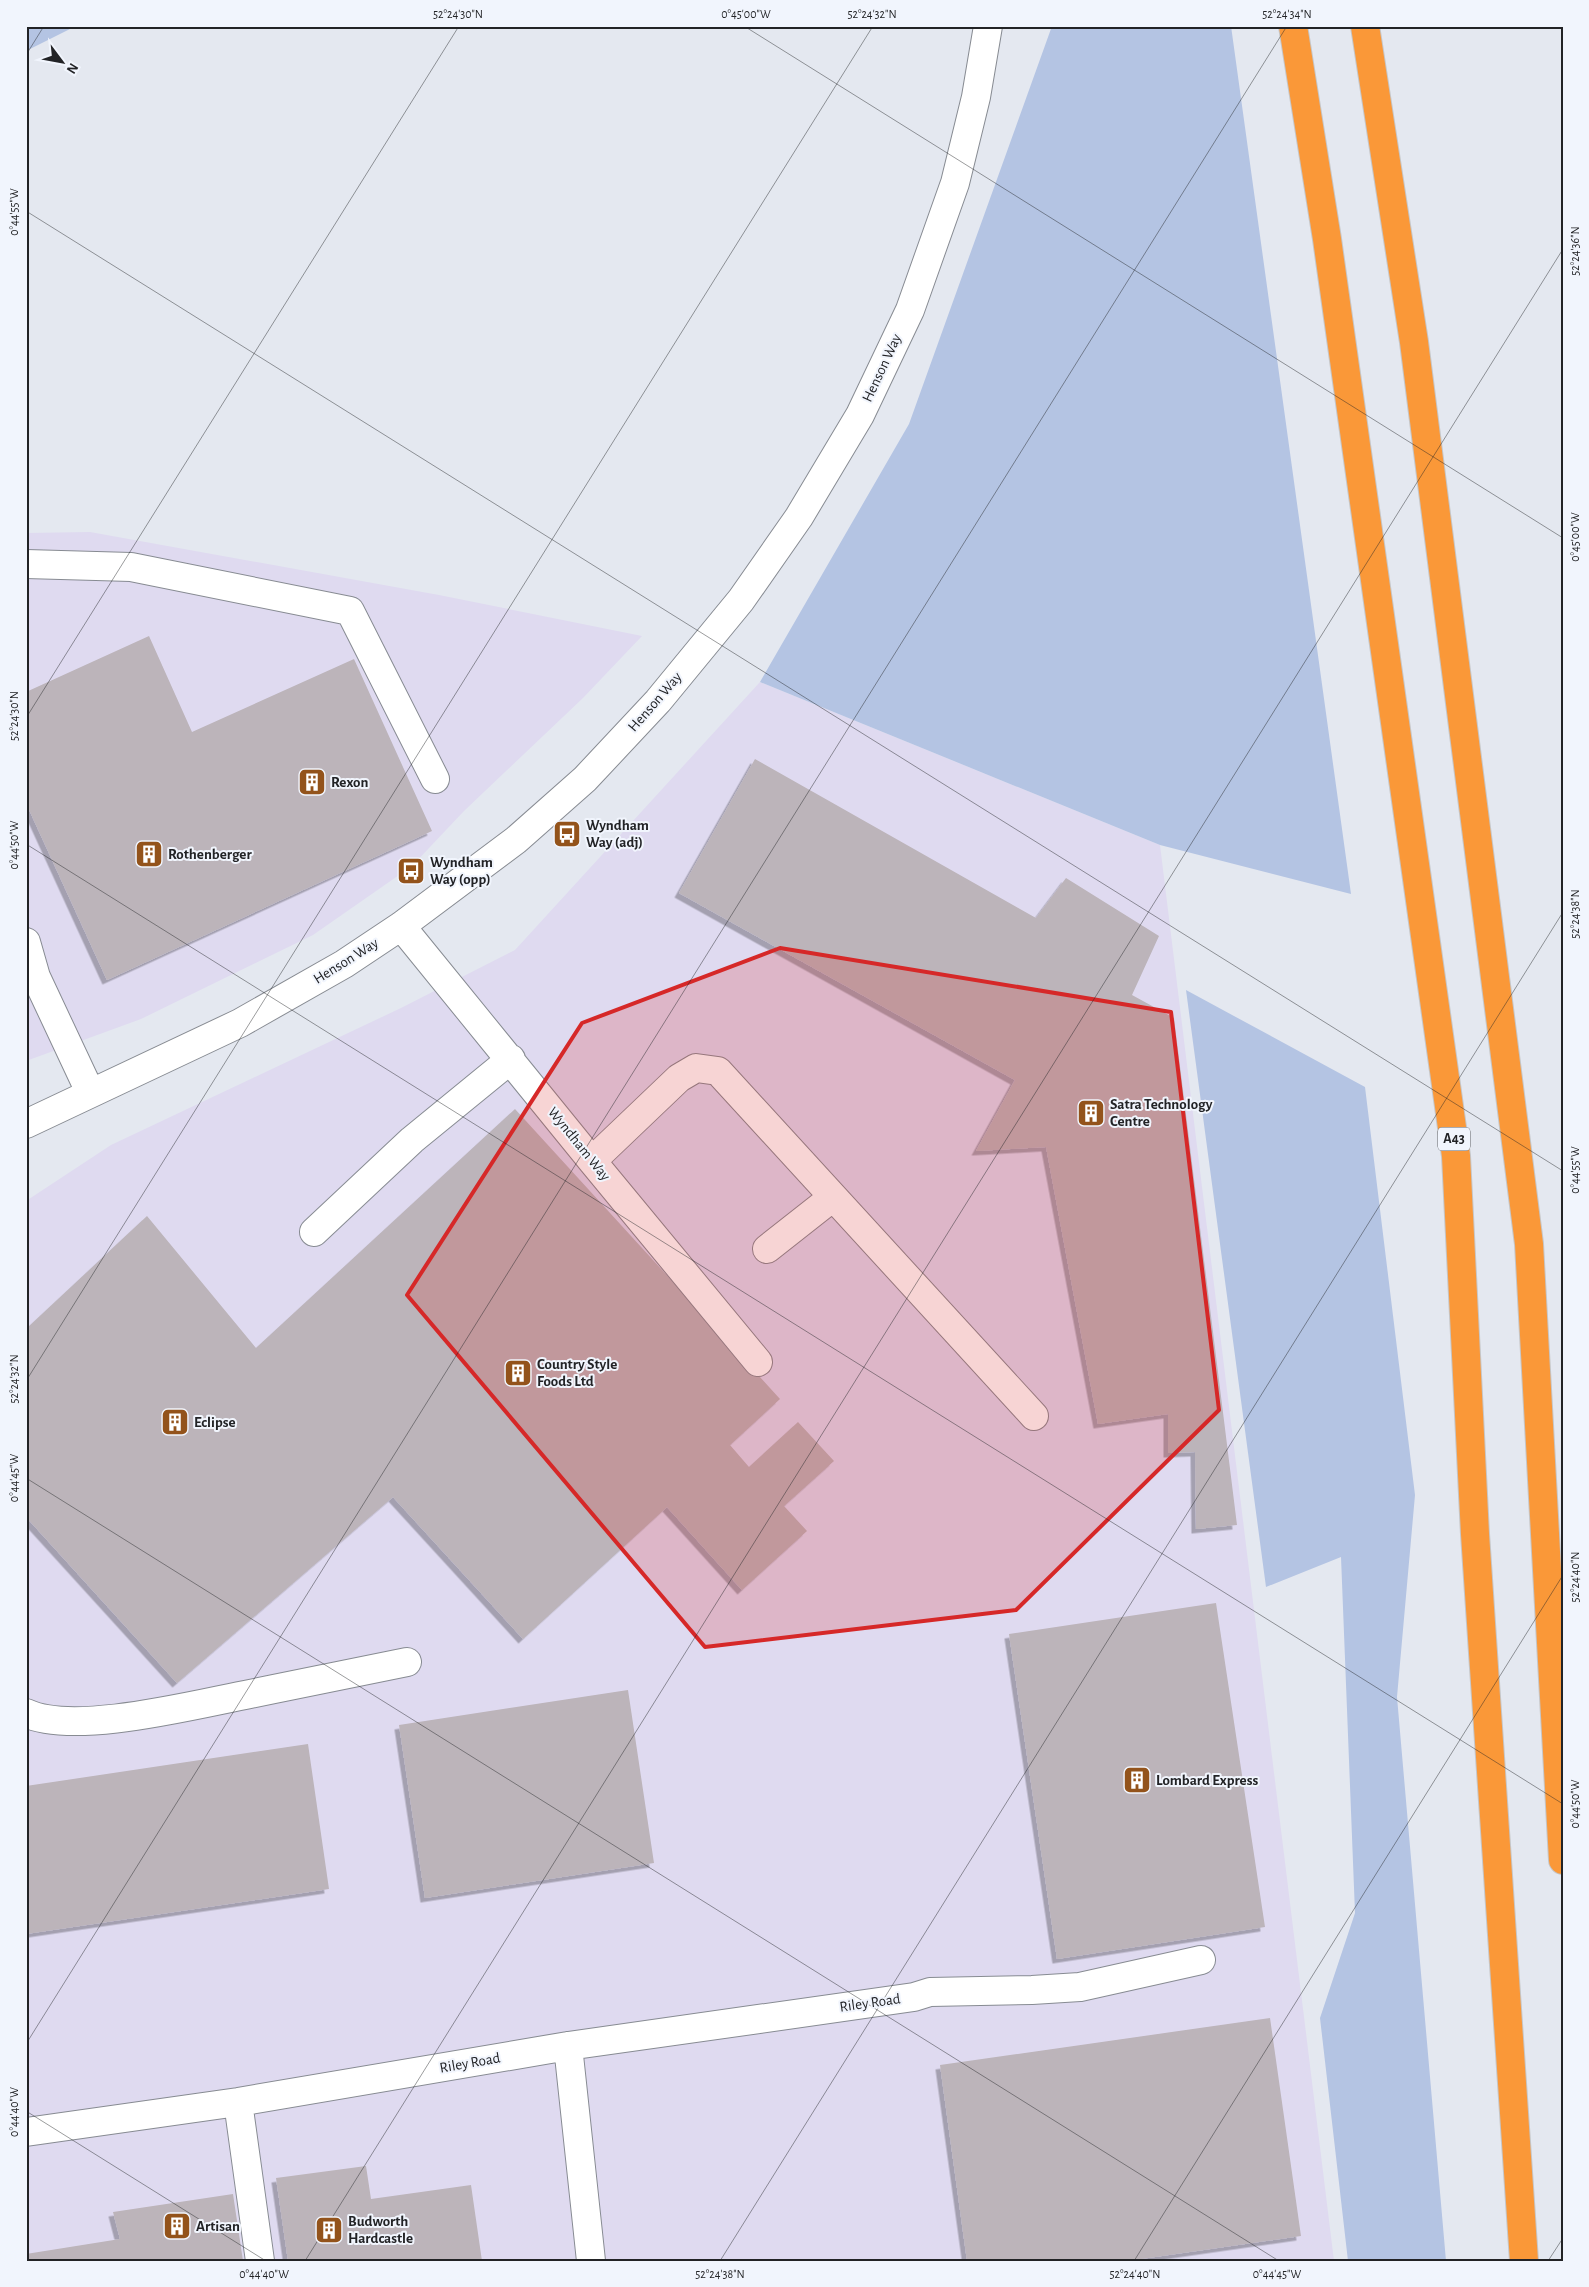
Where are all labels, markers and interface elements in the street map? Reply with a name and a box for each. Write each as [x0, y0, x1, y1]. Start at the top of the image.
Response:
text: 52°24'30"N [433, 8, 483, 20]
text: 0°45'00"W [721, 8, 771, 20]
text: 52°24'32"N [847, 8, 897, 20]
text: 52°24'34"N [1262, 8, 1312, 20]
north arrow [38, 38, 88, 88]
text: N [64, 61, 81, 76]
text: 0°44'55"W [8, 188, 20, 236]
text: 52°24'36"N [1569, 226, 1581, 276]
street label: Henson Way [860, 331, 905, 404]
text: 0°45'00"W [1569, 512, 1581, 562]
street label: Henson Way [625, 669, 685, 735]
text: 52°24'30"N [8, 691, 20, 741]
building icon: Rexon [297, 767, 327, 797]
place label: Rexon [331, 775, 368, 790]
place label: Wyndham Way (adj) [586, 818, 649, 850]
bus stop icon: Wyndham Way (adj) [552, 819, 582, 849]
text: 0°44'50"W [8, 820, 20, 869]
building icon: Rothenberger [134, 839, 164, 869]
place label: Rothenberger [168, 847, 252, 862]
place label: Wyndham Way (opp) [430, 855, 493, 887]
bus stop icon: Wyndham Way (opp) [396, 856, 426, 886]
text: 52°24'38"N [1569, 889, 1581, 939]
street label: Henson Way [311, 935, 382, 987]
place label: Satra Technology Centre [1110, 1097, 1213, 1129]
building icon: Satra Technology Centre [1076, 1098, 1106, 1128]
street label: Wyndham Way [545, 1104, 613, 1184]
road number: A43 [1438, 1128, 1470, 1150]
text: 0°44'55"W [1569, 1146, 1581, 1194]
text: 52°24'32"N [8, 1354, 20, 1404]
place label: Country Style Foods Ltd [537, 1357, 617, 1389]
building icon: Country Style Foods Ltd [503, 1358, 533, 1388]
building icon: Eclipse [160, 1407, 190, 1437]
place label: Eclipse [194, 1415, 236, 1430]
text: 0°44'45"W [8, 1454, 20, 1502]
text: 52°24'40"N [1569, 1552, 1581, 1602]
building icon: Lombard Express [1122, 1765, 1152, 1795]
place label: Lombard Express [1156, 1773, 1258, 1788]
text: 0°44'50"W [1569, 1779, 1581, 1828]
street label: Riley Road [839, 1991, 902, 2015]
street label: Riley Road [439, 2050, 502, 2076]
text: 0°44'40"W [8, 2087, 20, 2137]
building icon: Artisan [162, 2211, 192, 2241]
place label: Budworth Hardcastle [348, 2214, 413, 2246]
building icon: Budworth Hardcastle [314, 2215, 344, 2245]
place label: Artisan [196, 2219, 240, 2234]
text: 0°44'40"W [239, 2268, 289, 2280]
text: 52°24'38"N [695, 2268, 745, 2280]
text: 52°24'40"N [1110, 2268, 1160, 2280]
text: 0°44'45"W [1253, 2268, 1301, 2280]

